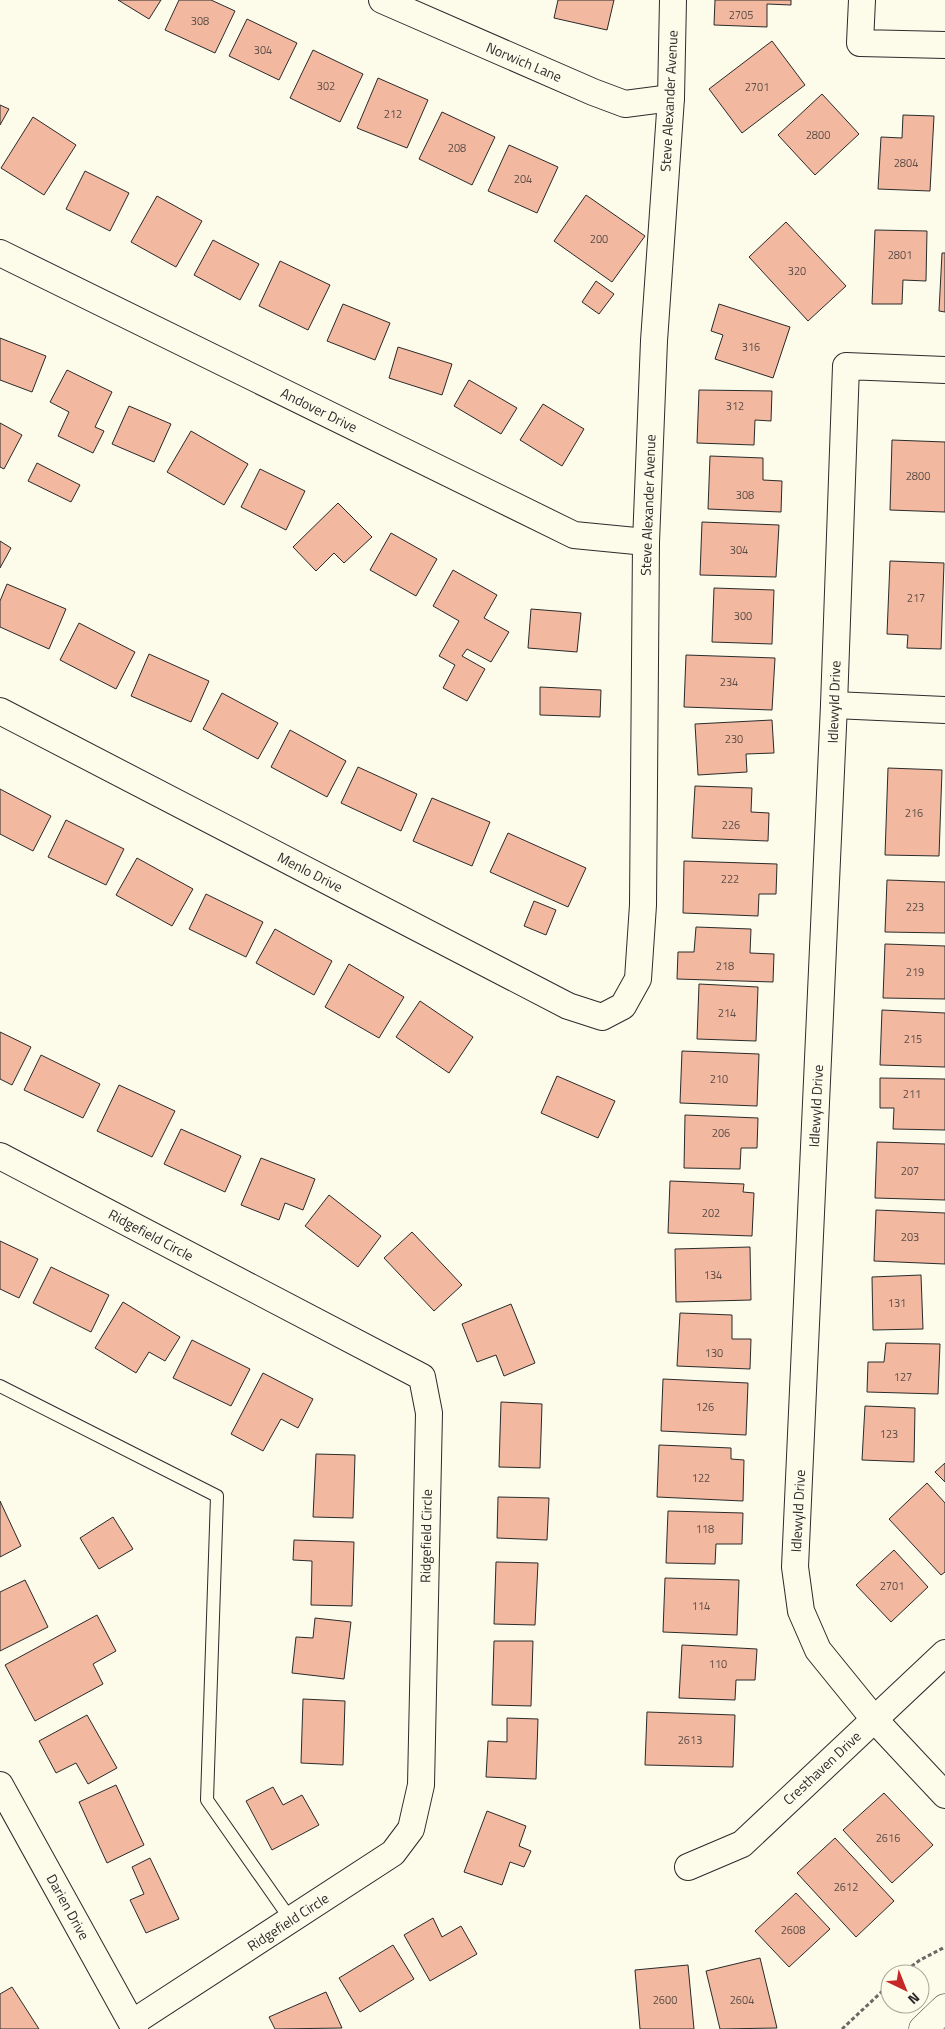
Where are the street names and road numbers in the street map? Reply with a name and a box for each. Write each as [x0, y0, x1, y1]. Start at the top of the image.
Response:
street label: Steve Alexander Avenue [654, 30, 683, 172]
street label: Norwich Lane [483, 36, 565, 87]
street label: Andover Drive [277, 382, 361, 437]
street label: Steve Alexander Avenue [635, 434, 660, 576]
street label: Idlewyld Drive [822, 660, 845, 744]
street label: Menlo Drive [274, 846, 346, 897]
street label: Idlewyld Drive [803, 1064, 828, 1148]
street label: Ridgefield Circle [105, 1203, 198, 1266]
street label: Idlewyld Drive [785, 1469, 810, 1553]
street label: Ridgefield Circle [414, 1489, 437, 1583]
street label: Cresthaven Drive [778, 1726, 865, 1809]
street label: Darien Drive [42, 1870, 95, 1943]
street label: Ridgefield Circle [243, 1887, 333, 1956]

